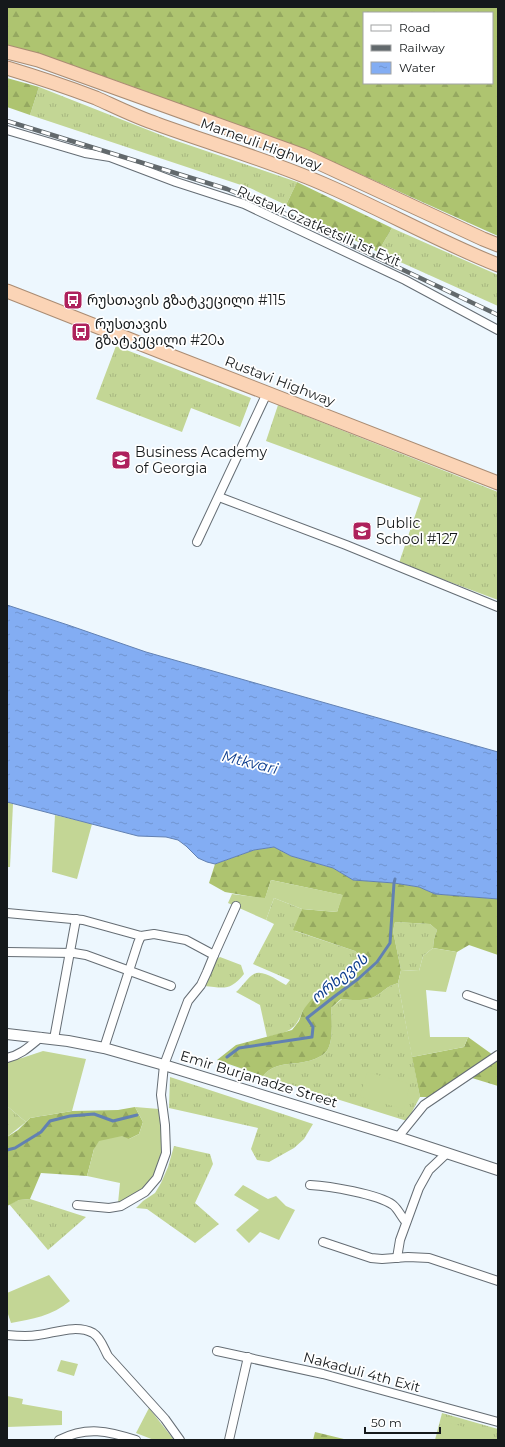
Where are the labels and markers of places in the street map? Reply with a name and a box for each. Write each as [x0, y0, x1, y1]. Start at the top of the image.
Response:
bus stop icon: რუსთავის გზატკეცილი #115 [62, 289, 84, 311]
place label: რუსთავის გზატკეცილი #115 [87, 291, 286, 309]
place label: რუსთავის გზატკეცილი #20ა [95, 315, 225, 349]
bus stop icon: რუსთავის გზატკეცილი #20ა [70, 321, 92, 343]
place label: Business Academy of Georgia [135, 443, 267, 477]
school or university icon: Business Academy of Georgia [110, 449, 132, 471]
place label: Public School #127 [376, 514, 458, 548]
school or university icon: Public School #127 [351, 520, 373, 542]

